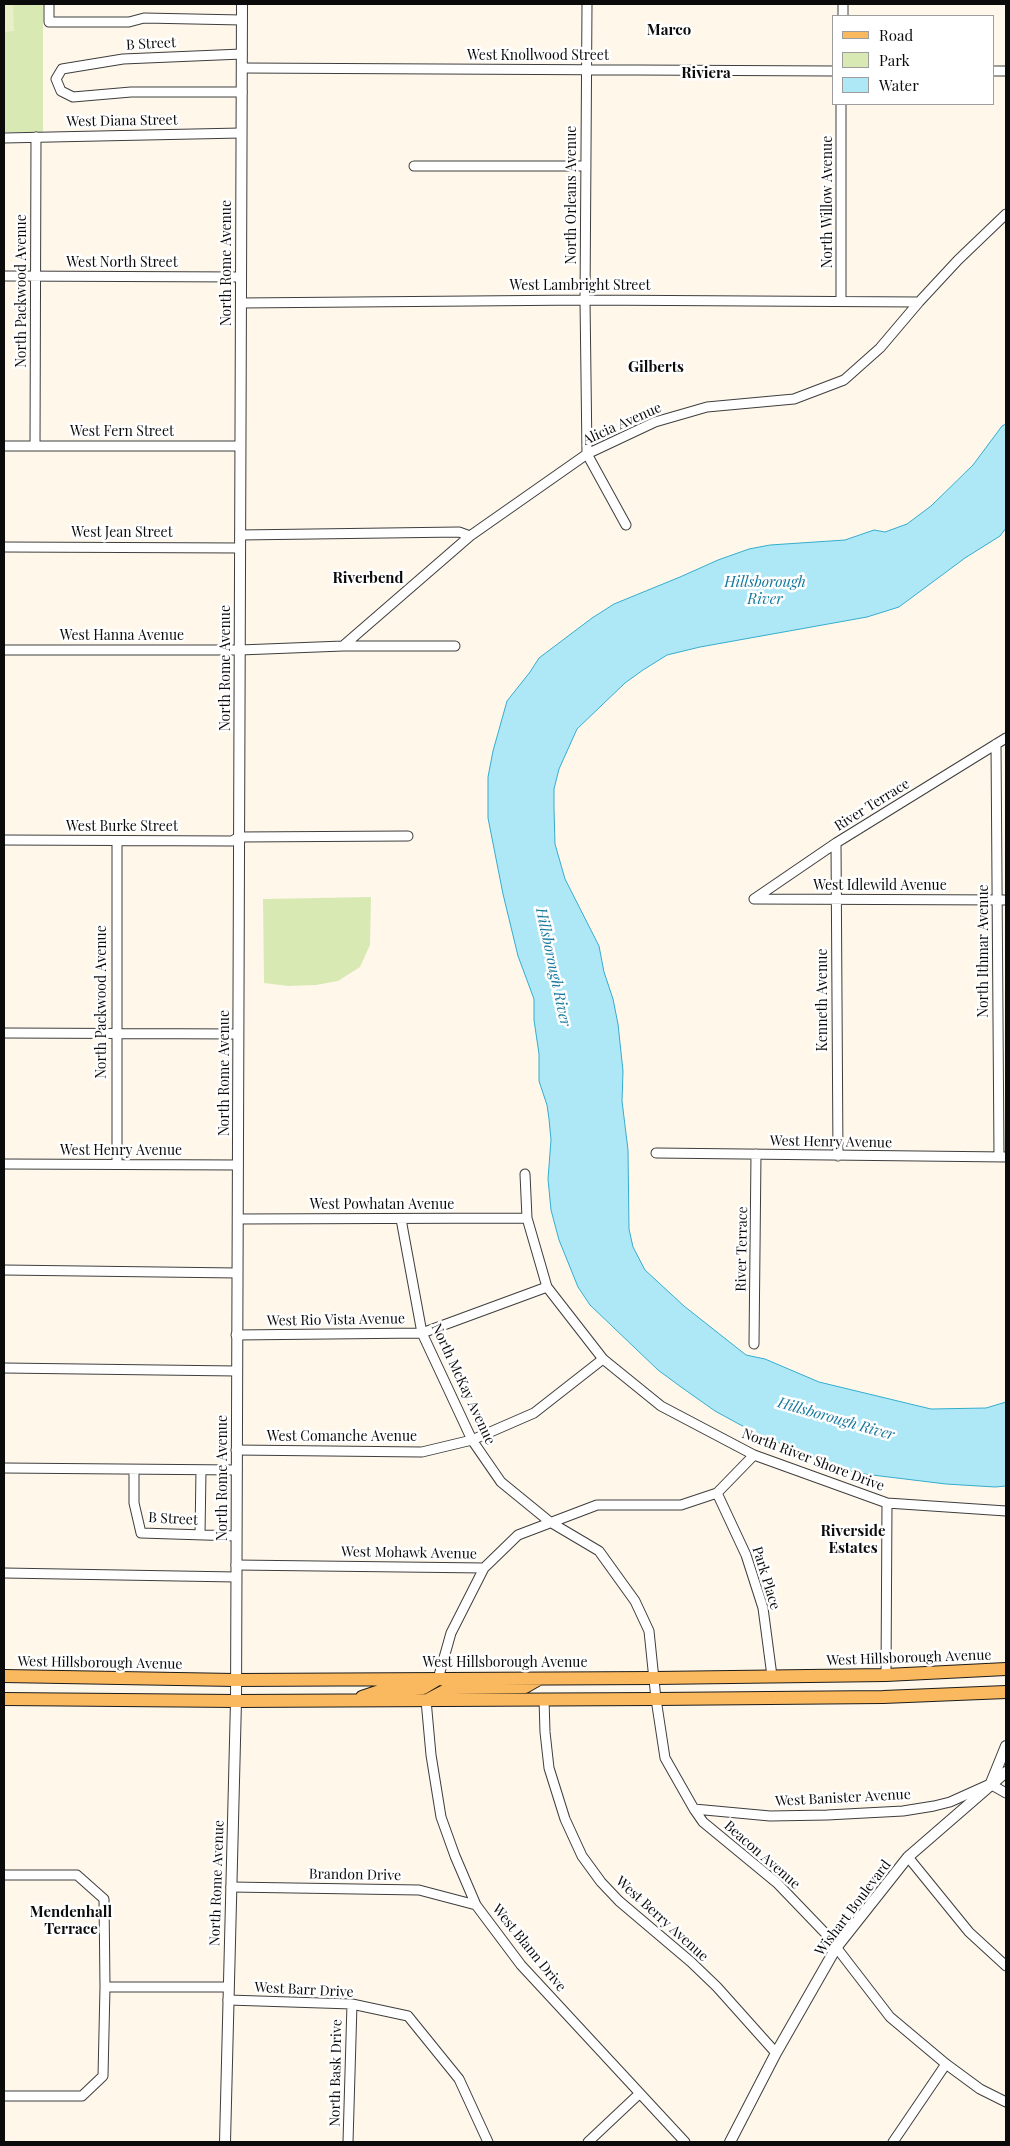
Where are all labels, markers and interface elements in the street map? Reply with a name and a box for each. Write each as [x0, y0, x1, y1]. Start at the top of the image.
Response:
legend [832, 15, 995, 105]
district label: Marco [647, 21, 691, 39]
text: Road [879, 25, 913, 45]
street label: B Street [126, 34, 176, 54]
street label: West Knollwood Street [467, 48, 609, 64]
text: Park [879, 50, 910, 70]
district label: Riviera [681, 64, 731, 82]
text: Water [879, 75, 919, 95]
street label: West Diana Street [66, 112, 178, 130]
street label: North Orleans Avenue [564, 126, 580, 264]
street label: North Willow Avenue [820, 136, 836, 268]
street label: North Rome Avenue [219, 200, 235, 326]
street label: North Packwood Avenue [14, 214, 30, 368]
street label: West North Street [66, 255, 178, 271]
street label: West Lambright Street [510, 278, 650, 294]
district label: Gilberts [628, 358, 684, 376]
street label: Alicia Avenue [580, 399, 664, 449]
street label: West Fern Street [70, 424, 174, 440]
street label: West Jean Street [71, 525, 173, 541]
district label: Riverbend [332, 569, 404, 587]
water label: Hillsborough River [724, 573, 806, 608]
street label: North Rome Avenue [218, 605, 234, 731]
street label: West Hanna Avenue [60, 628, 184, 644]
street label: River Terrace [831, 775, 913, 835]
street label: West Burke Street [66, 819, 178, 835]
street label: West Idlewild Avenue [813, 878, 947, 894]
street label: North Ithmar Avenue [976, 884, 992, 1018]
water label: Hillsborough River [532, 906, 574, 1028]
street label: North Packwood Avenue [94, 925, 110, 1079]
street label: Kenneth Avenue [815, 949, 831, 1051]
street label: North Rome Avenue [217, 1010, 233, 1136]
street label: West Henry Avenue [770, 1133, 892, 1151]
street label: West Henry Avenue [60, 1143, 182, 1159]
street label: West Powhatan Avenue [310, 1197, 454, 1213]
street label: River Terrace [733, 1206, 751, 1292]
street label: West Rio Vista Avenue [267, 1310, 405, 1330]
street label: North McKay Avenue [428, 1321, 498, 1447]
water label: Hillsborough River [776, 1394, 896, 1444]
street label: North Rome Avenue [215, 1415, 231, 1541]
street label: North River Shore Drive [739, 1425, 887, 1495]
street label: West Comanche Avenue [267, 1429, 417, 1445]
street label: B Street [148, 1509, 198, 1529]
district label: Riverside Estates [820, 1522, 886, 1557]
street label: West Mohawk Avenue [341, 1543, 477, 1563]
street label: Park Place [748, 1544, 784, 1612]
street label: West Hillsborough Avenue [826, 1647, 992, 1669]
street label: West Hillsborough Avenue [17, 1653, 183, 1673]
street label: West Hillsborough Avenue [422, 1655, 588, 1671]
street label: West Banister Avenue [775, 1786, 911, 1810]
street label: Beacon Avenue [721, 1817, 803, 1893]
street label: North Rome Avenue [206, 1820, 228, 1946]
street label: Wishart Boulevard [811, 1857, 895, 1959]
street label: Brandon Drive [309, 1866, 401, 1884]
street label: West Berry Avenue [612, 1873, 712, 1965]
street label: West Blann Drive [489, 1901, 569, 1995]
district label: Mendenhall Terrace [30, 1903, 112, 1938]
street label: West Barr Drive [254, 1979, 354, 2001]
street label: North Bask Drive [327, 2019, 345, 2127]

